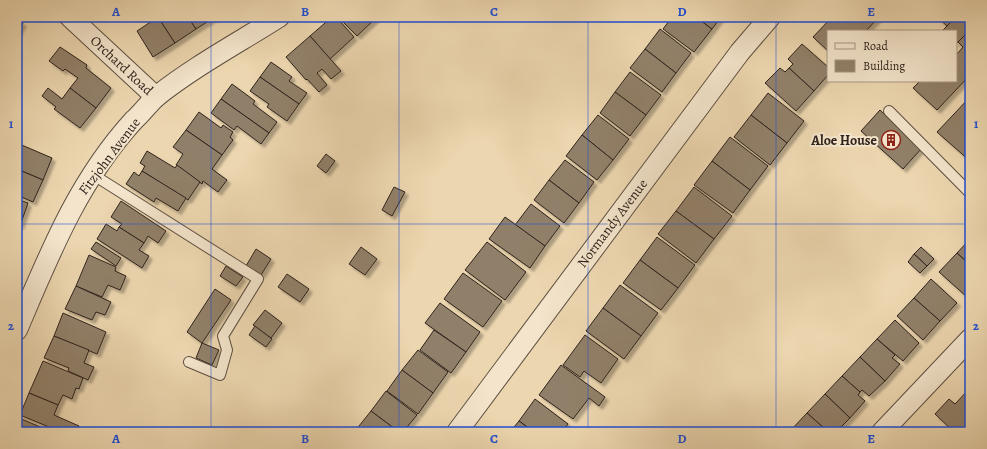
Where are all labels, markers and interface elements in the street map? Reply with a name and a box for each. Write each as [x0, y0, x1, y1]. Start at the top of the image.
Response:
text: A [111, 3, 121, 20]
text: B [301, 3, 309, 20]
text: C [490, 3, 498, 20]
text: D [677, 3, 687, 20]
text: E [867, 3, 875, 20]
legend [827, 30, 957, 82]
street label: Orchard Road [86, 31, 158, 100]
text: Road [863, 38, 889, 54]
text: Building [863, 58, 905, 74]
street label: Fitzjohn Avenue [74, 114, 145, 199]
text: 1 [9, 115, 14, 132]
text: 1 [974, 115, 979, 132]
building icon: Aloe House [880, 129, 902, 151]
place label: Aloe House [810, 131, 878, 150]
street label: Normandy Avenue [573, 175, 652, 271]
text: 2 [8, 317, 15, 334]
text: 2 [973, 317, 980, 334]
text: A [111, 430, 121, 447]
text: B [301, 430, 309, 447]
text: C [490, 430, 498, 447]
text: D [677, 430, 687, 447]
text: E [867, 430, 875, 447]

